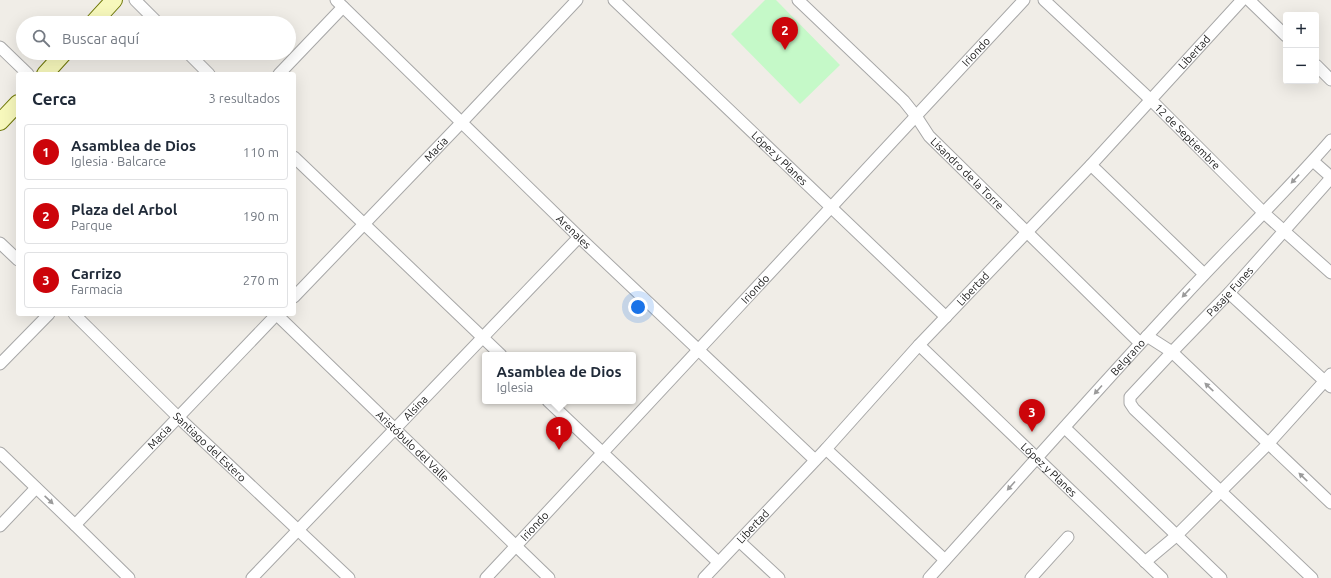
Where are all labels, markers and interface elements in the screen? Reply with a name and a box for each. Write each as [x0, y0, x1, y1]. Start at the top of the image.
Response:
map controls [1283, 12, 1319, 84]
button: + [1283, 12, 1319, 48]
search box [16, 16, 296, 60]
pin: 2 [772, 17, 798, 50]
icon: search [30, 27, 52, 49]
text: Buscar aquí [62, 30, 139, 47]
street label: Libertad [1176, 33, 1213, 71]
street label: Iriondo [959, 35, 992, 69]
button: − [1283, 48, 1319, 84]
text: Cerca [32, 89, 77, 108]
text: 3 resultados [209, 91, 280, 105]
street label: 12 de Septiembre [1152, 101, 1223, 172]
street label: López y Planes [749, 129, 810, 188]
street label: Macia [422, 135, 450, 164]
street label: Lisandro de la Torre [928, 135, 1006, 212]
text: Asamblea de Dios [71, 137, 196, 154]
text: 1 [42, 145, 50, 159]
text: 110 m [243, 145, 279, 159]
text: Iglesia · Balcarce [71, 154, 166, 168]
one-way arrow [1291, 174, 1300, 185]
text: Plaza del Arbol [71, 201, 177, 218]
text: 2 [42, 209, 50, 223]
text: 190 m [243, 209, 279, 223]
street label: Arenales [554, 212, 594, 251]
text: Parque [71, 218, 112, 232]
street label: Pasaje Funes [1204, 264, 1256, 319]
text: Carrizo [71, 265, 122, 282]
street label: Libertad [954, 270, 991, 308]
street label: Iriondo [739, 272, 772, 306]
text: 3 [42, 273, 50, 287]
text: 270 m [243, 273, 279, 287]
text: Farmacia [71, 282, 123, 296]
one-way arrow [1182, 289, 1191, 298]
your location [628, 297, 648, 317]
street label: Belgrano [1108, 337, 1147, 378]
popup [482, 352, 636, 404]
text: Asamblea de Dios [496, 363, 622, 380]
text: Iglesia [496, 380, 533, 394]
one-way arrow [1204, 382, 1214, 392]
one-way arrow [1094, 384, 1103, 395]
street label: Alsina [401, 393, 430, 422]
pin: 3 [1019, 399, 1045, 432]
street label: Aristóbulo del Valle [374, 408, 451, 484]
street label: Santiago del Estero [171, 410, 249, 484]
pin: 1 [546, 417, 572, 450]
street label: Macia [145, 422, 174, 451]
street label: López y Planes [1019, 440, 1079, 499]
one-way arrow [1298, 472, 1308, 481]
one-way arrow [1007, 481, 1016, 491]
one-way arrow [43, 495, 54, 504]
street label: Libertad [734, 507, 771, 546]
street label: Iriondo [518, 509, 551, 543]

